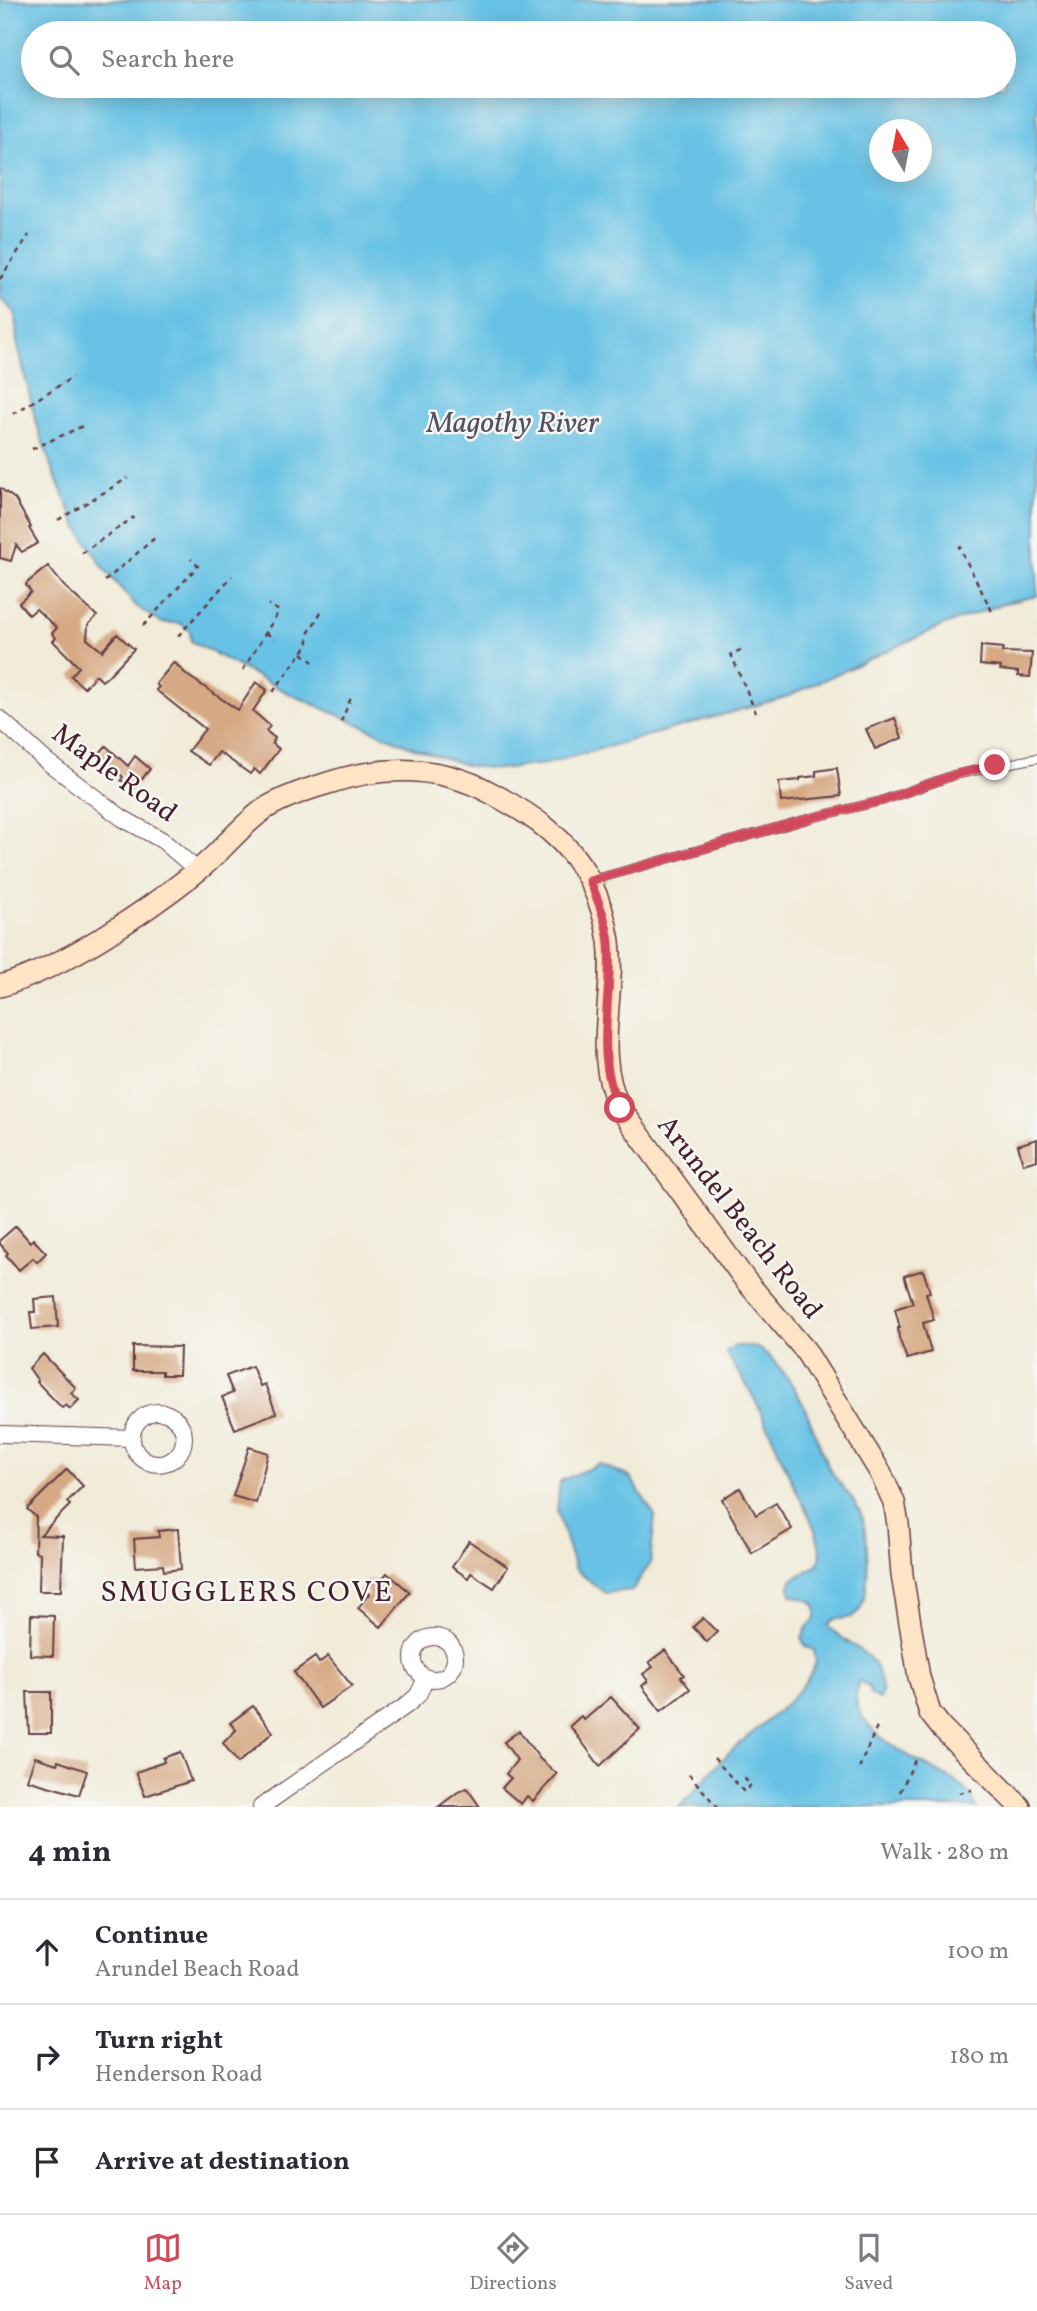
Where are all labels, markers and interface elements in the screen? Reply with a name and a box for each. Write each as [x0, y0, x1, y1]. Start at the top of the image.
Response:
search box [21, 21, 1016, 98]
icon: search [45, 41, 83, 79]
text: Search here [101, 42, 234, 78]
north arrow [869, 119, 932, 182]
water label: Magothy River [426, 403, 600, 445]
street label: Maple Road [43, 715, 185, 833]
route end [979, 749, 1010, 780]
route start [604, 1092, 635, 1123]
street label: Arundel Beach Road [647, 1108, 831, 1328]
district label: SMUGGLERS COVE [100, 1572, 394, 1614]
text: 4 min [28, 1832, 112, 1874]
text: Walk · 280 m [880, 1837, 1009, 1869]
text: Continue [95, 1918, 208, 1954]
icon: ahead [28, 1933, 66, 1971]
text: 100 m [947, 1936, 1009, 1968]
text: Arundel Beach Road [95, 1954, 300, 1986]
text: Turn right [95, 2023, 223, 2059]
icon: right [28, 2038, 66, 2076]
text: 180 m [950, 2041, 1009, 2073]
text: Henderson Road [95, 2059, 263, 2091]
icon: arrive [28, 2143, 66, 2181]
text: Arrive at destination [95, 2144, 350, 2180]
tab: Map [144, 2229, 182, 2297]
tab: Directions [470, 2229, 557, 2297]
tab: Saved [844, 2229, 893, 2297]

